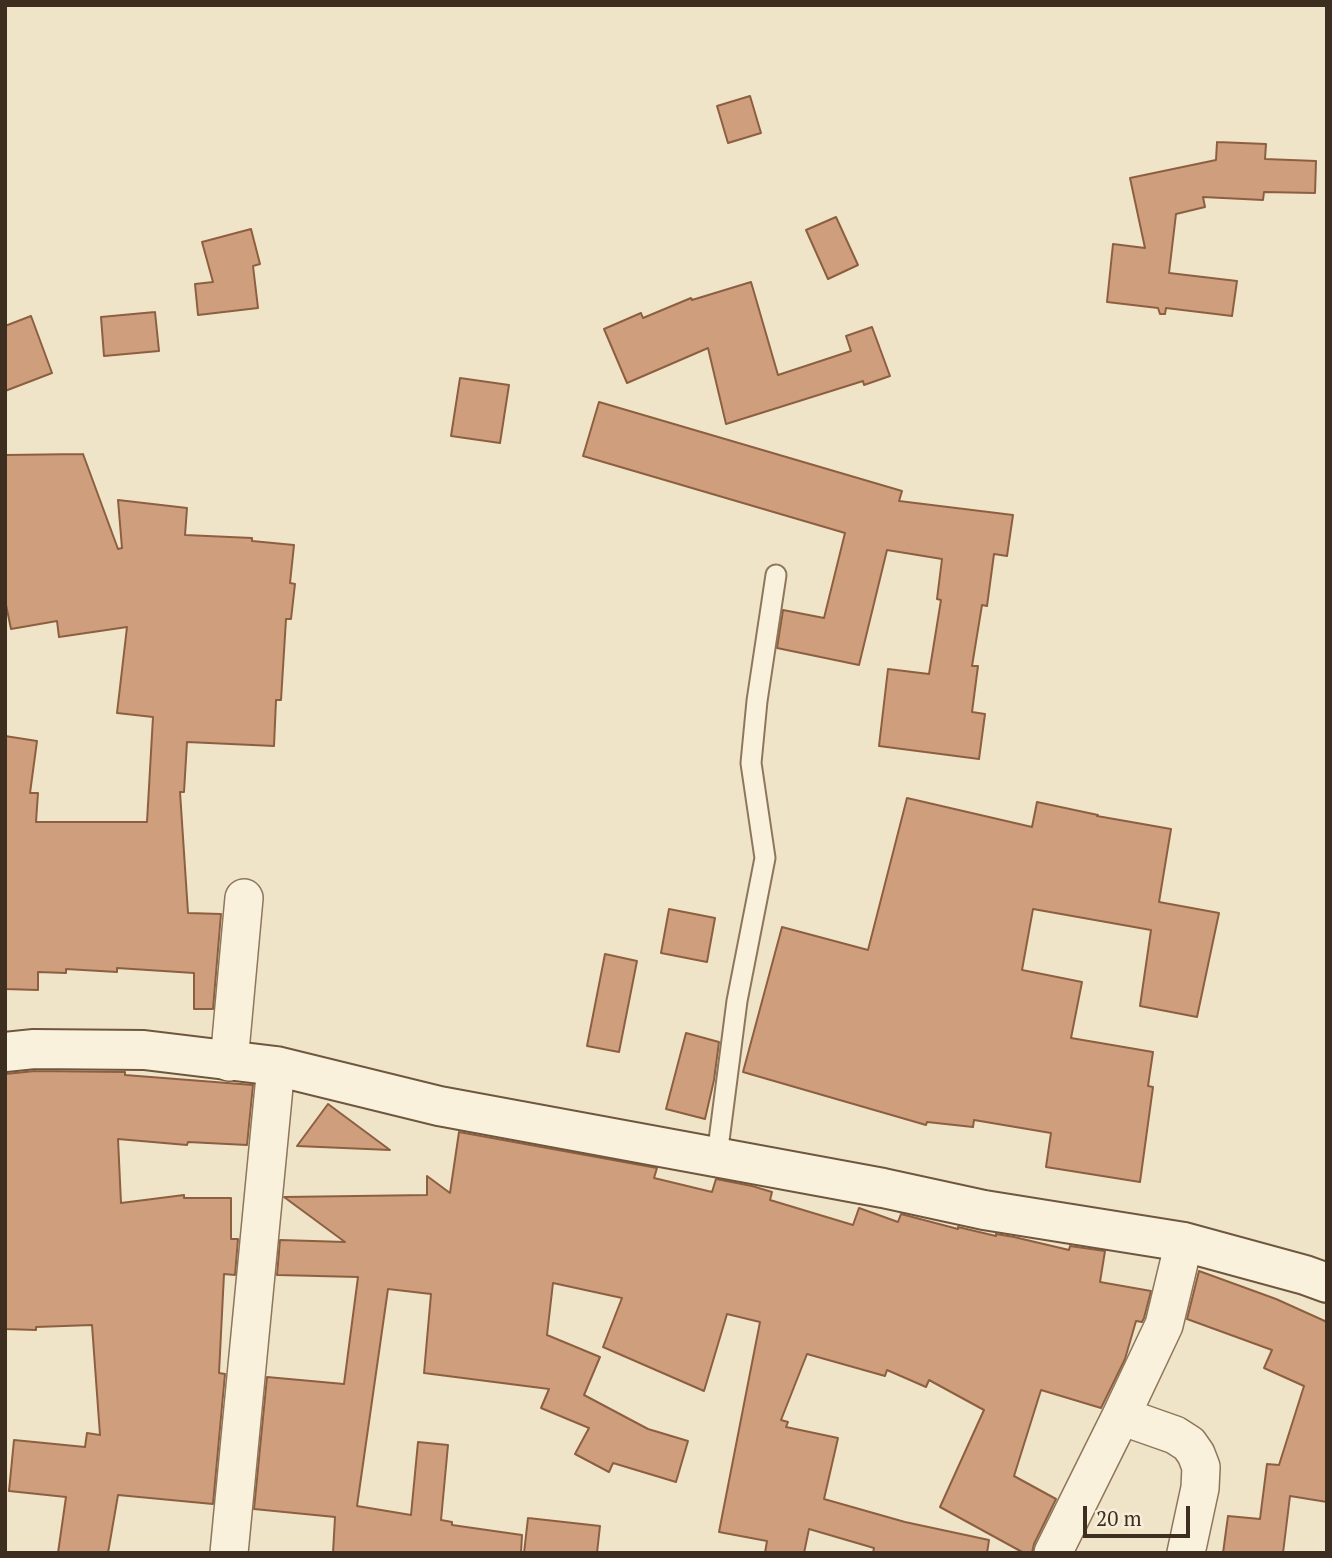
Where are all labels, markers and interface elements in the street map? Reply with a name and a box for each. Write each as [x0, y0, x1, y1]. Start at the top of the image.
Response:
scale bar [1087, 1492, 1194, 1536]
text: 20 m [1096, 1504, 1142, 1532]

